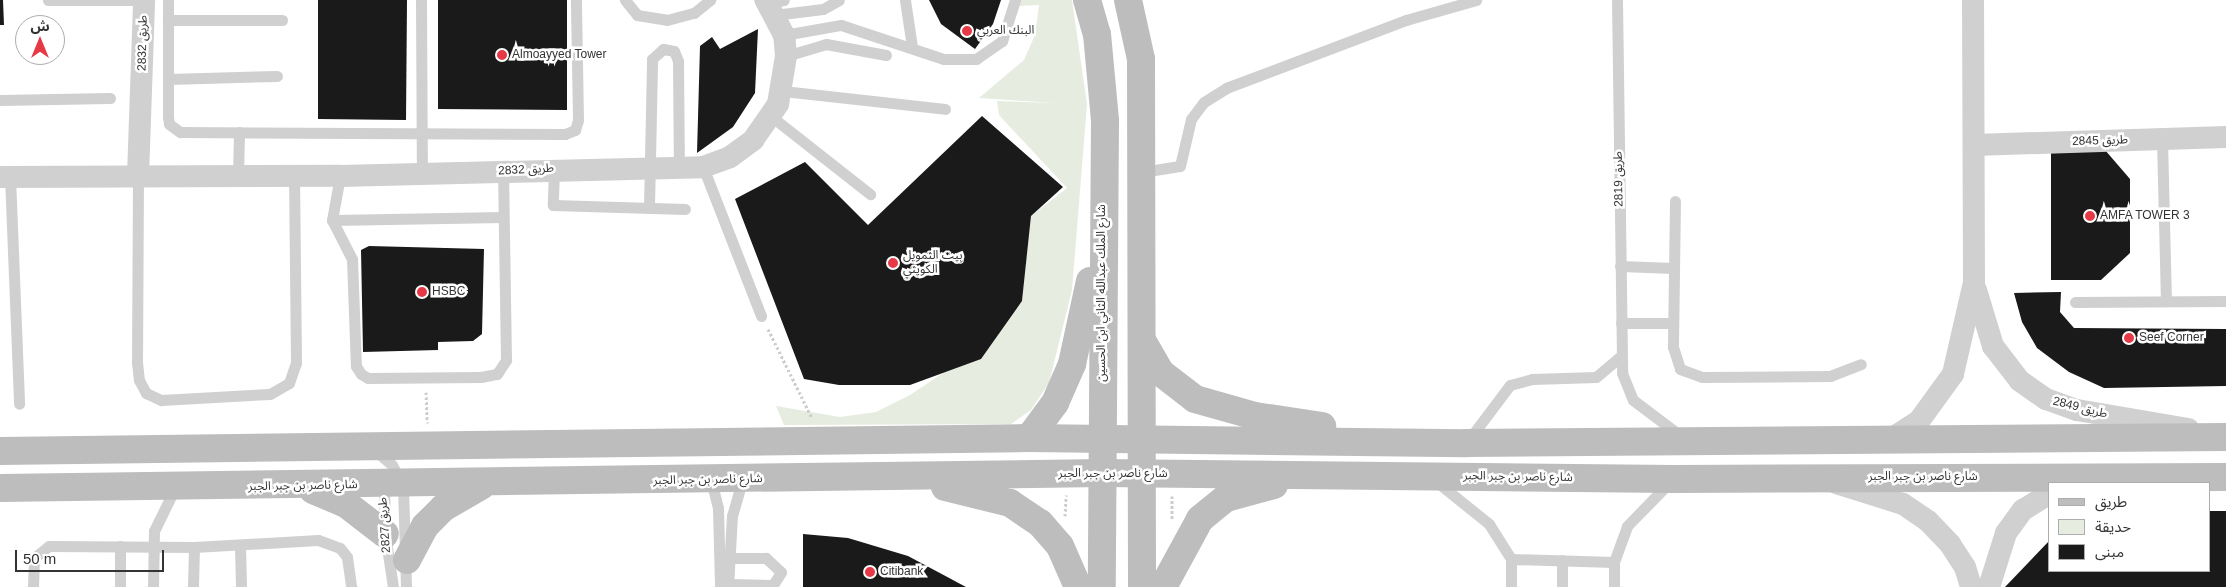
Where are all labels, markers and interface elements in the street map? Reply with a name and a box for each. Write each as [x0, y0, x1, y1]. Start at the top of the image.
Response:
north arrow [15, 15, 65, 65]
street label: طريق 2832 [135, 15, 151, 71]
text: ش [30, 18, 50, 34]
place label: البنك العربي [977, 24, 1034, 38]
marker: البنك العربي [961, 25, 973, 37]
place label: Almoayyed Tower [512, 48, 607, 62]
marker: Almoayyed Tower [496, 49, 508, 61]
street label: طريق 2845 [2072, 133, 2128, 149]
street label: طريق 2819 [1611, 151, 1627, 207]
street label: طريق 2832 [498, 161, 554, 179]
street label: شارع الملك عبدالله الثاني ابن الحسين [1095, 204, 1109, 382]
place label: AMFA TOWER 3 [2100, 209, 2190, 223]
marker: AMFA TOWER 3 [2084, 210, 2096, 222]
place label: بيت التمويل الكويتي [903, 249, 963, 277]
marker: بيت التمويل الكويتي [887, 257, 899, 269]
place label: HSBC [432, 285, 465, 299]
marker: HSBC [416, 286, 428, 298]
place label: Seef Corner [2139, 331, 2204, 345]
marker: Seef Corner [2123, 332, 2135, 344]
street label: طريق 2849 [2051, 394, 2109, 422]
street label: شارع ناصر بن جبر الجبر [1058, 467, 1168, 481]
street label: شارع ناصر بن جبر الجبر [1463, 469, 1573, 485]
street label: شارع ناصر بن جبر الجبر [1868, 470, 1978, 484]
street label: شارع ناصر بن جبر الجبر [653, 472, 763, 488]
street label: شارع ناصر بن جبر الجبر [248, 478, 358, 494]
legend [2048, 482, 2211, 572]
text: طريق [2095, 493, 2127, 510]
street label: طريق 2827 [376, 497, 394, 553]
text: حديقة [2095, 518, 2131, 535]
scale bar [18, 540, 166, 572]
text: مبنى [2095, 543, 2124, 560]
text: 50 m [23, 550, 56, 567]
place label: Citibank [880, 565, 923, 579]
marker: Citibank [864, 566, 876, 578]

